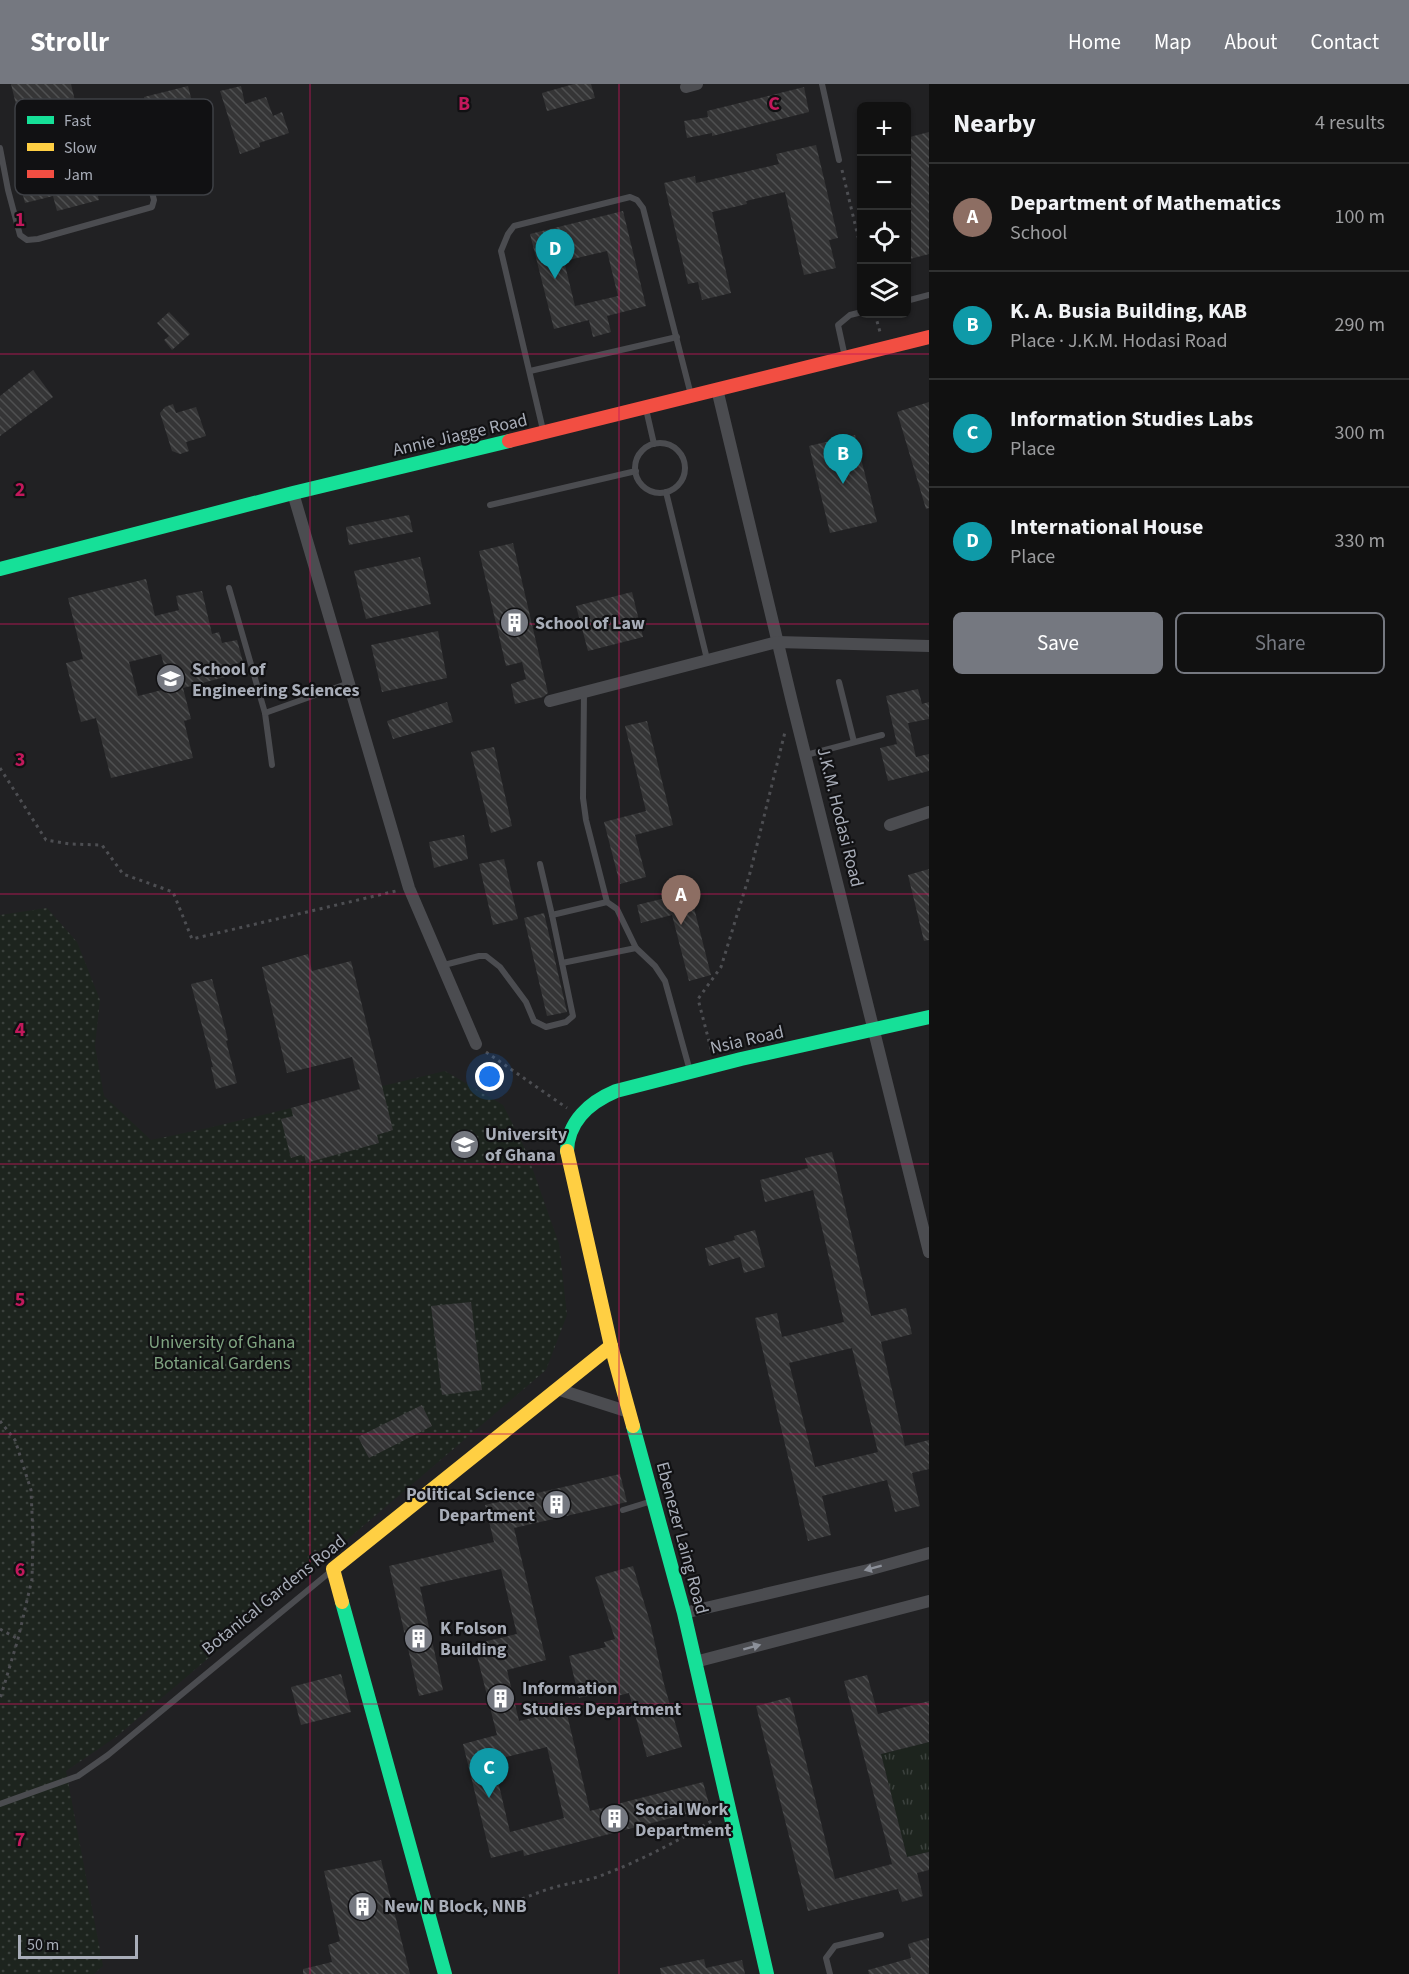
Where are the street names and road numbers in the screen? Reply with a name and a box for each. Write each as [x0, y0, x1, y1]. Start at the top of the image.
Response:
street label: Annie Jiagge Road [390, 407, 530, 463]
street label: J.K.M. Hodasi Road [811, 744, 869, 890]
street label: Nsia Road [708, 1019, 786, 1061]
street label: Ebenezer Laing Road [650, 1459, 714, 1617]
street label: Botanical Gardens Road [197, 1529, 351, 1661]

